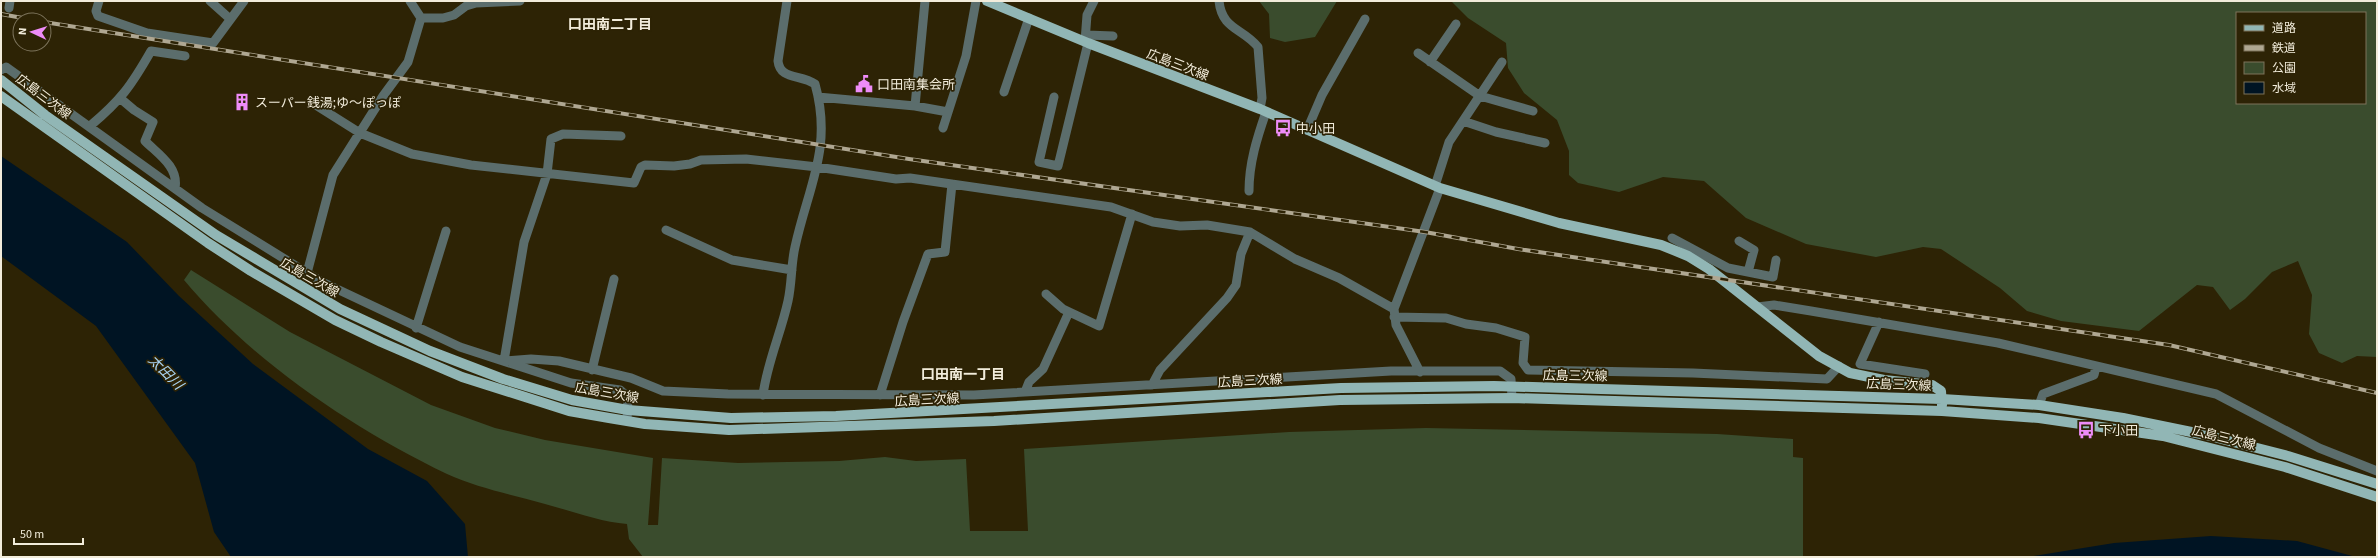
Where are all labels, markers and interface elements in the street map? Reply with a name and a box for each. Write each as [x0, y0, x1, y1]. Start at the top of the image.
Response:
north arrow [12, 12, 52, 52]
legend [2236, 12, 2366, 104]
district label: 口田南二丁目 [568, 15, 652, 35]
text: 道路 [2272, 20, 2296, 37]
text: N [15, 27, 30, 36]
text: 鉄道 [2272, 40, 2296, 57]
street label: 広島三次線 [1144, 45, 1211, 85]
text: 公園 [2272, 60, 2296, 77]
street label: 広島三次線 [12, 70, 75, 124]
public building icon: 口田南集会所 [854, 74, 874, 94]
place label: 口田南集会所 [877, 76, 955, 94]
text: 水域 [2272, 80, 2296, 97]
building icon: スーパー銭湯;ゆ～ぽっぽ [232, 92, 252, 112]
place label: スーパー銭湯;ゆ～ぽっぽ [255, 94, 401, 112]
bus stop icon: 中小田 [1273, 118, 1293, 138]
place label: 中小田 [1296, 120, 1335, 138]
street label: 広島三次線 [277, 254, 342, 302]
water label: 太田川 [143, 351, 189, 396]
district label: 口田南一丁目 [921, 365, 1005, 385]
street label: 広島三次線 [1542, 366, 1608, 386]
street label: 広島三次線 [1217, 370, 1283, 392]
street label: 広島三次線 [1866, 375, 1932, 395]
street label: 広島三次線 [573, 378, 640, 407]
street label: 広島三次線 [894, 389, 960, 411]
bus stop icon: 下小田 [2076, 420, 2096, 440]
street label: 広島三次線 [2190, 421, 2257, 455]
place label: 下小田 [2099, 422, 2138, 440]
scale bar [14, 520, 83, 546]
text: 50 m [20, 526, 44, 543]

